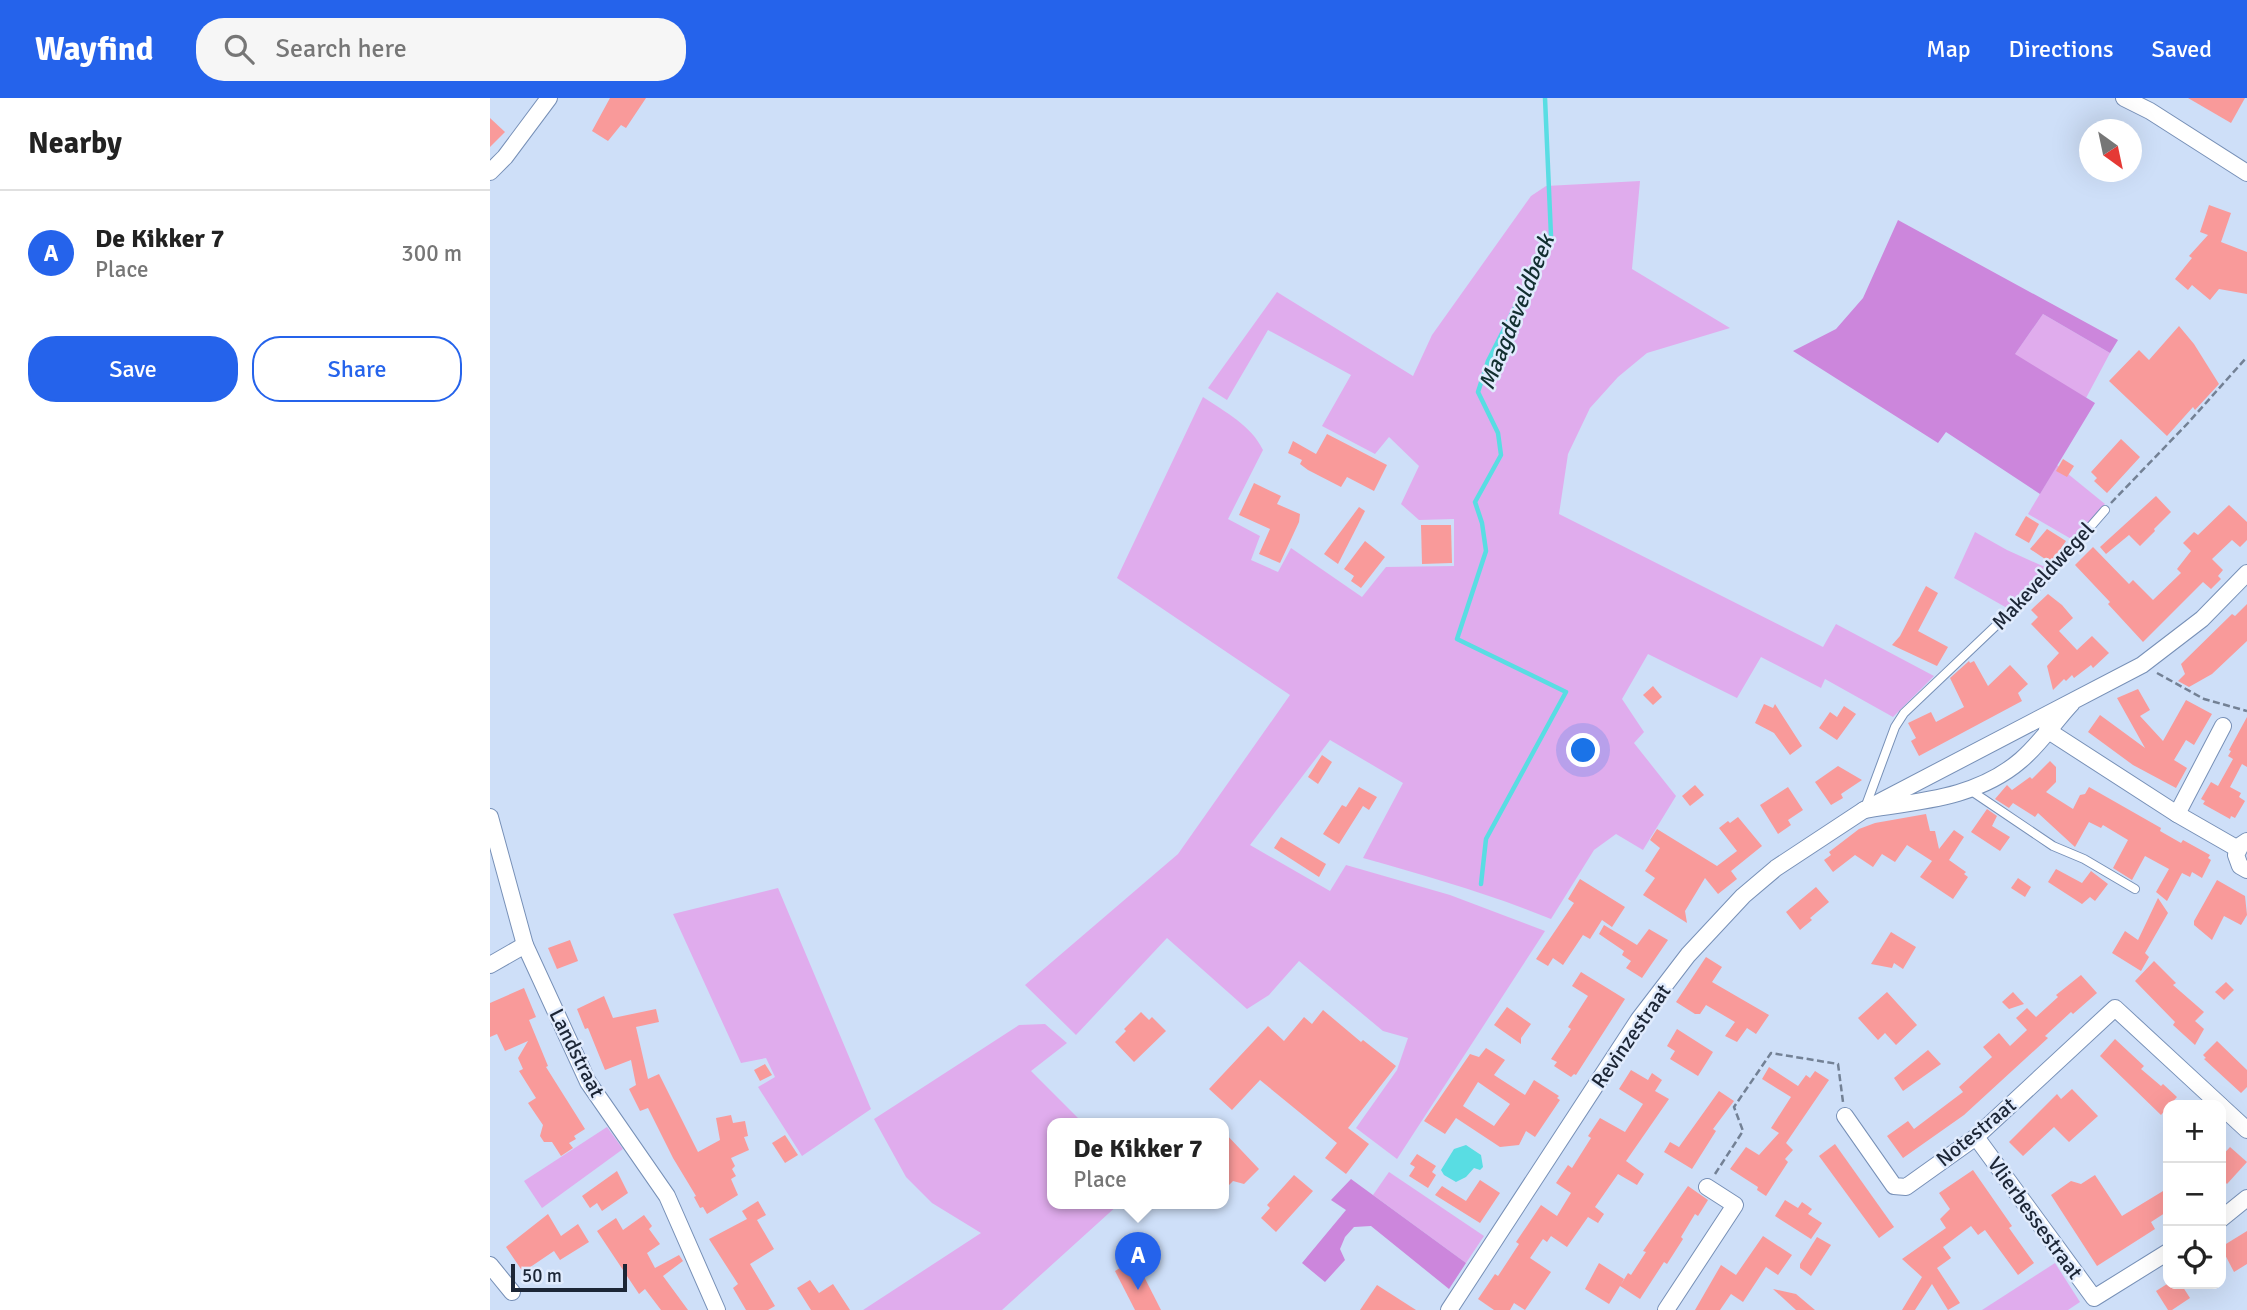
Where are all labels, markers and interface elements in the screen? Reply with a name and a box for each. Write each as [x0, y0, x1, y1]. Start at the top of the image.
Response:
search box [196, 18, 686, 81]
text: Wayfind [35, 29, 154, 70]
icon: search [220, 30, 258, 68]
text: Search here [276, 33, 407, 65]
text: Map [1926, 34, 1971, 64]
text: Directions [2009, 34, 2114, 64]
text: Saved [2152, 34, 2212, 64]
north arrow [2079, 119, 2142, 182]
text: Nearby [28, 125, 122, 162]
text: De Kikker 7 [95, 223, 225, 255]
water label: Maagdeveldbeek [1472, 228, 1562, 394]
text: A [44, 239, 58, 268]
text: 300 m [401, 239, 462, 268]
text: Place [95, 255, 149, 284]
button: Save [28, 336, 238, 402]
button: Share [252, 336, 462, 402]
street label: Makeveldwegel [1986, 517, 2100, 635]
your location [1566, 733, 1600, 767]
street label: Revinzestraat [1586, 979, 1676, 1093]
street label: Landstraat [544, 1004, 610, 1102]
street label: Notestraat [1931, 1092, 2021, 1172]
map controls [2163, 1100, 2226, 1289]
button: + [2163, 1100, 2226, 1163]
popup [1047, 1118, 1229, 1209]
text: De Kikker 7 [1073, 1133, 1203, 1165]
street label: Vlierbessestraat [1982, 1152, 2088, 1284]
button: − [2163, 1163, 2226, 1226]
text: Place [1073, 1165, 1127, 1194]
button: locate [2163, 1226, 2226, 1289]
pin: A [1115, 1232, 1161, 1290]
scale bar [511, 1261, 626, 1293]
text: 50 m [522, 1264, 562, 1288]

